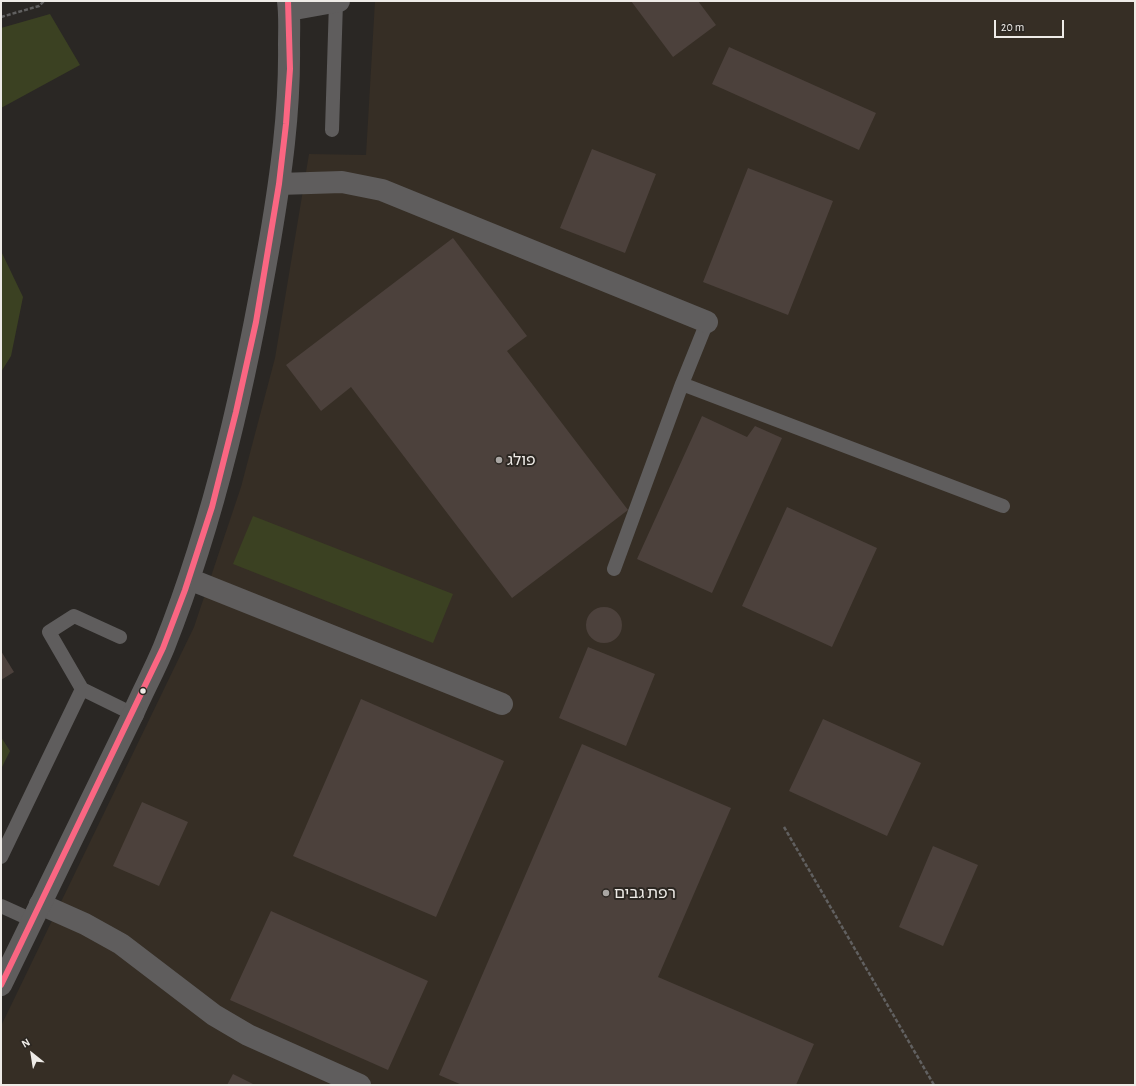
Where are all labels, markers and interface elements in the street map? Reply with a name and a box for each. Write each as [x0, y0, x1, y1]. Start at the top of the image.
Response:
scale bar [996, 12, 1066, 38]
text: 20 m [1001, 21, 1024, 33]
place label: פולג [507, 450, 536, 470]
marker: פולג [494, 455, 504, 465]
unlabelled marker [138, 686, 148, 696]
place label: רפת גבים [614, 883, 676, 903]
marker: רפת גבים [601, 888, 611, 898]
north arrow [12, 1034, 52, 1074]
text: N [20, 1036, 32, 1050]

